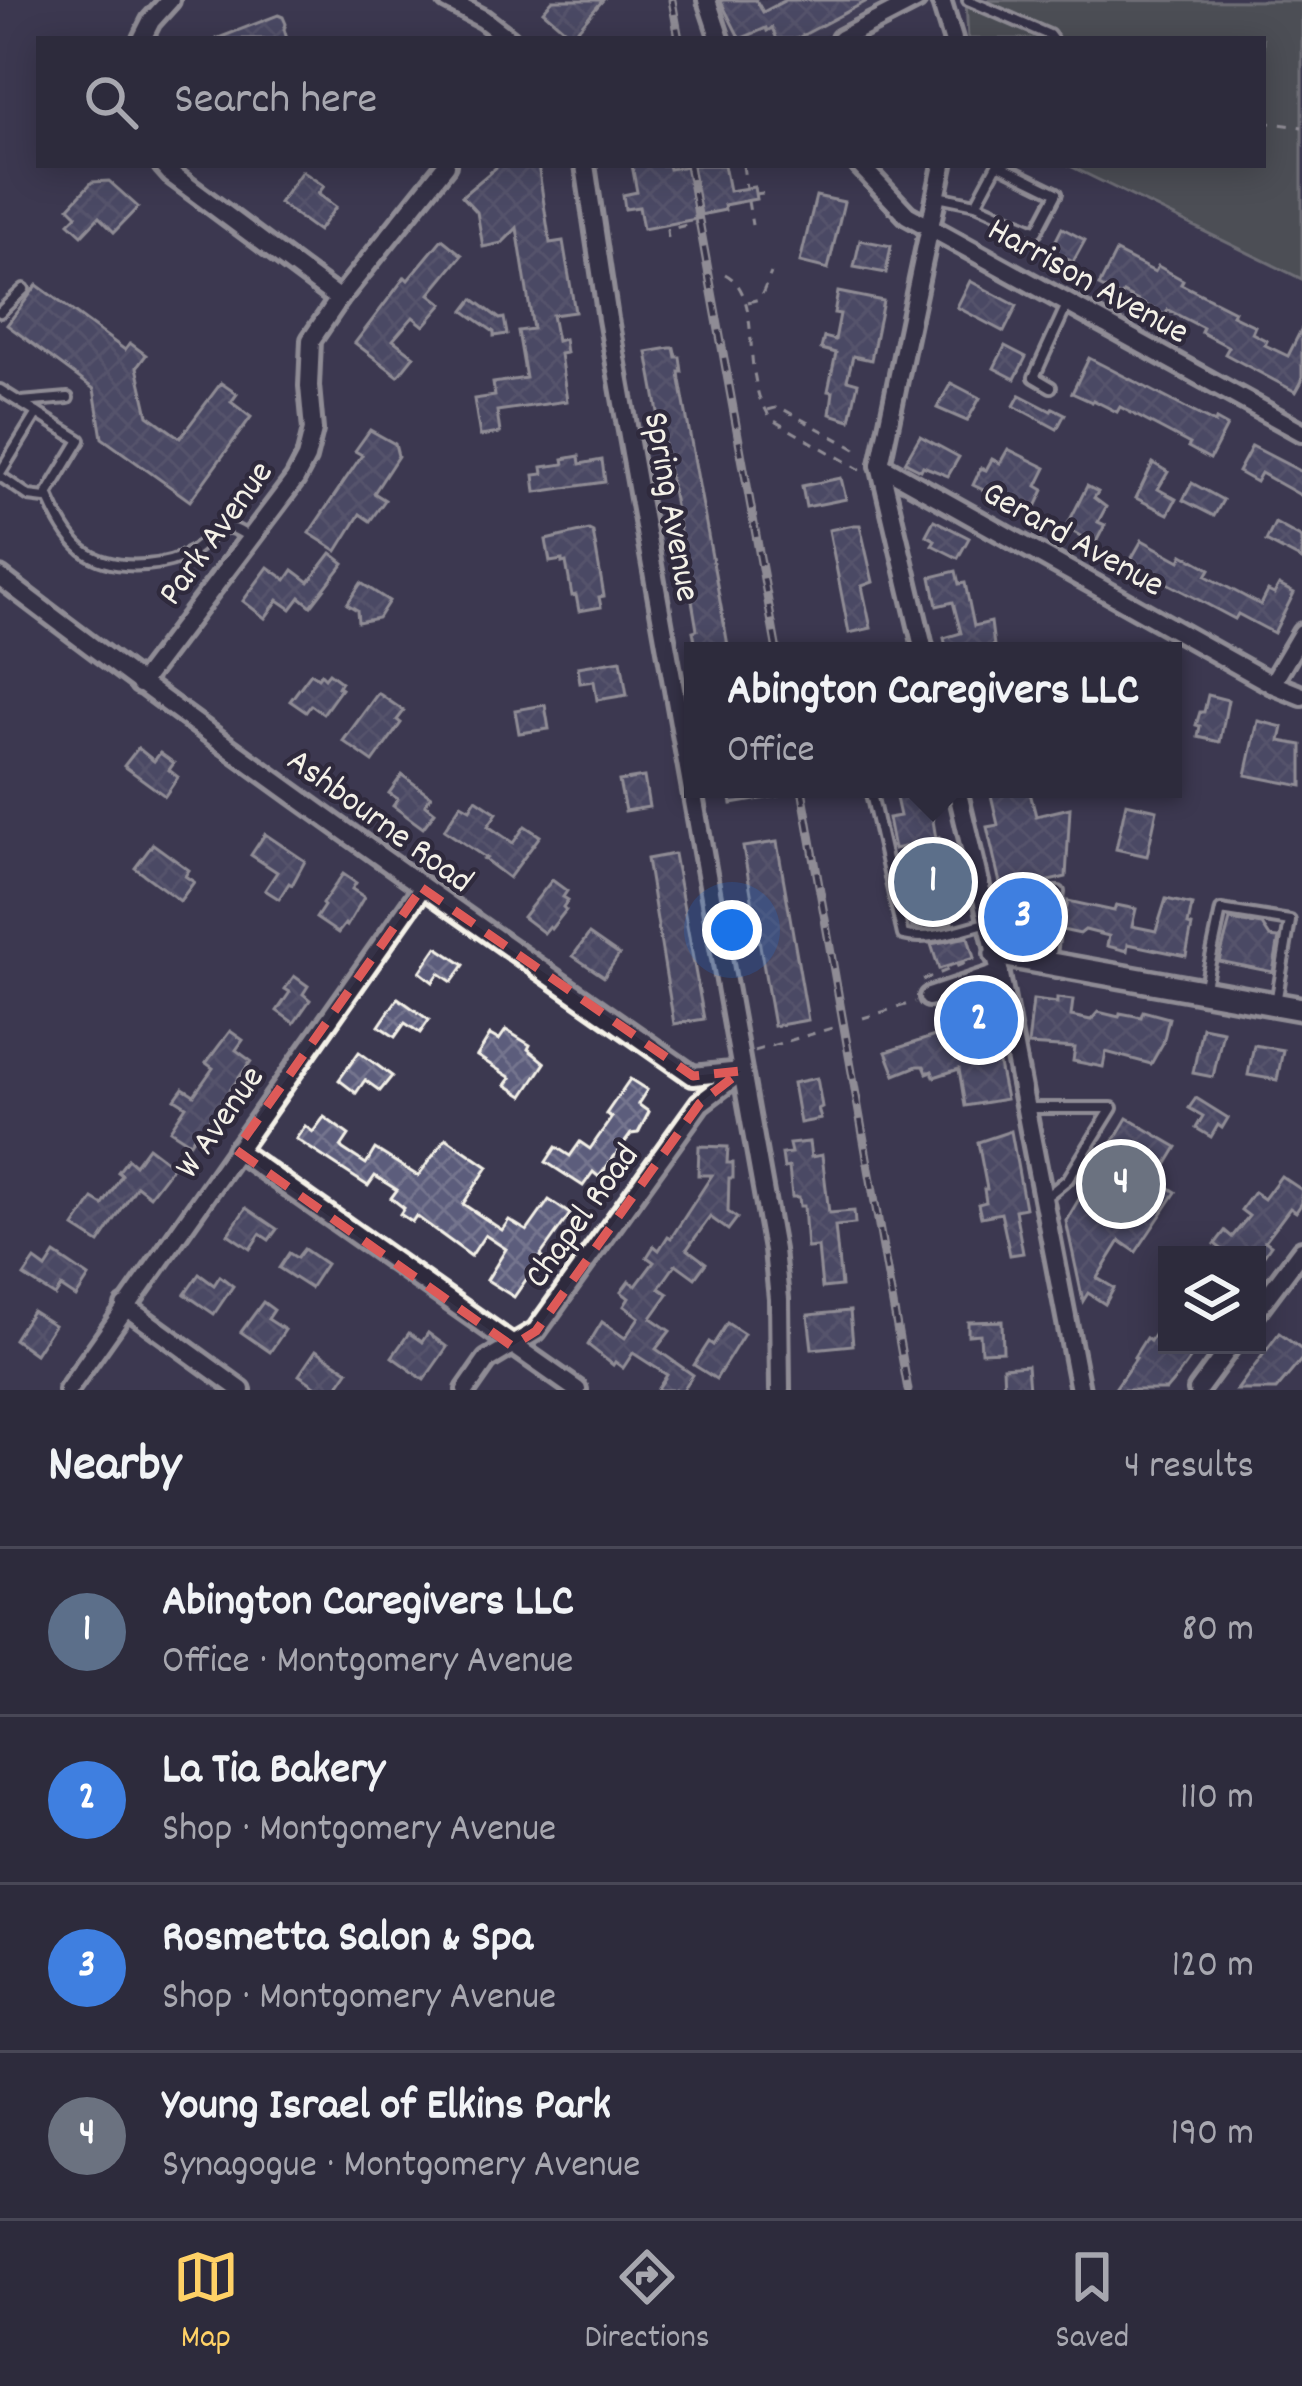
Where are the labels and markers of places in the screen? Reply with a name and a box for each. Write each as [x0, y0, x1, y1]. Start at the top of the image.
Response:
pin: 1 [894, 837, 972, 927]
pin: 3 [984, 872, 1062, 962]
pin: 2 [940, 975, 1018, 1065]
pin: 4 [1082, 1139, 1160, 1229]

